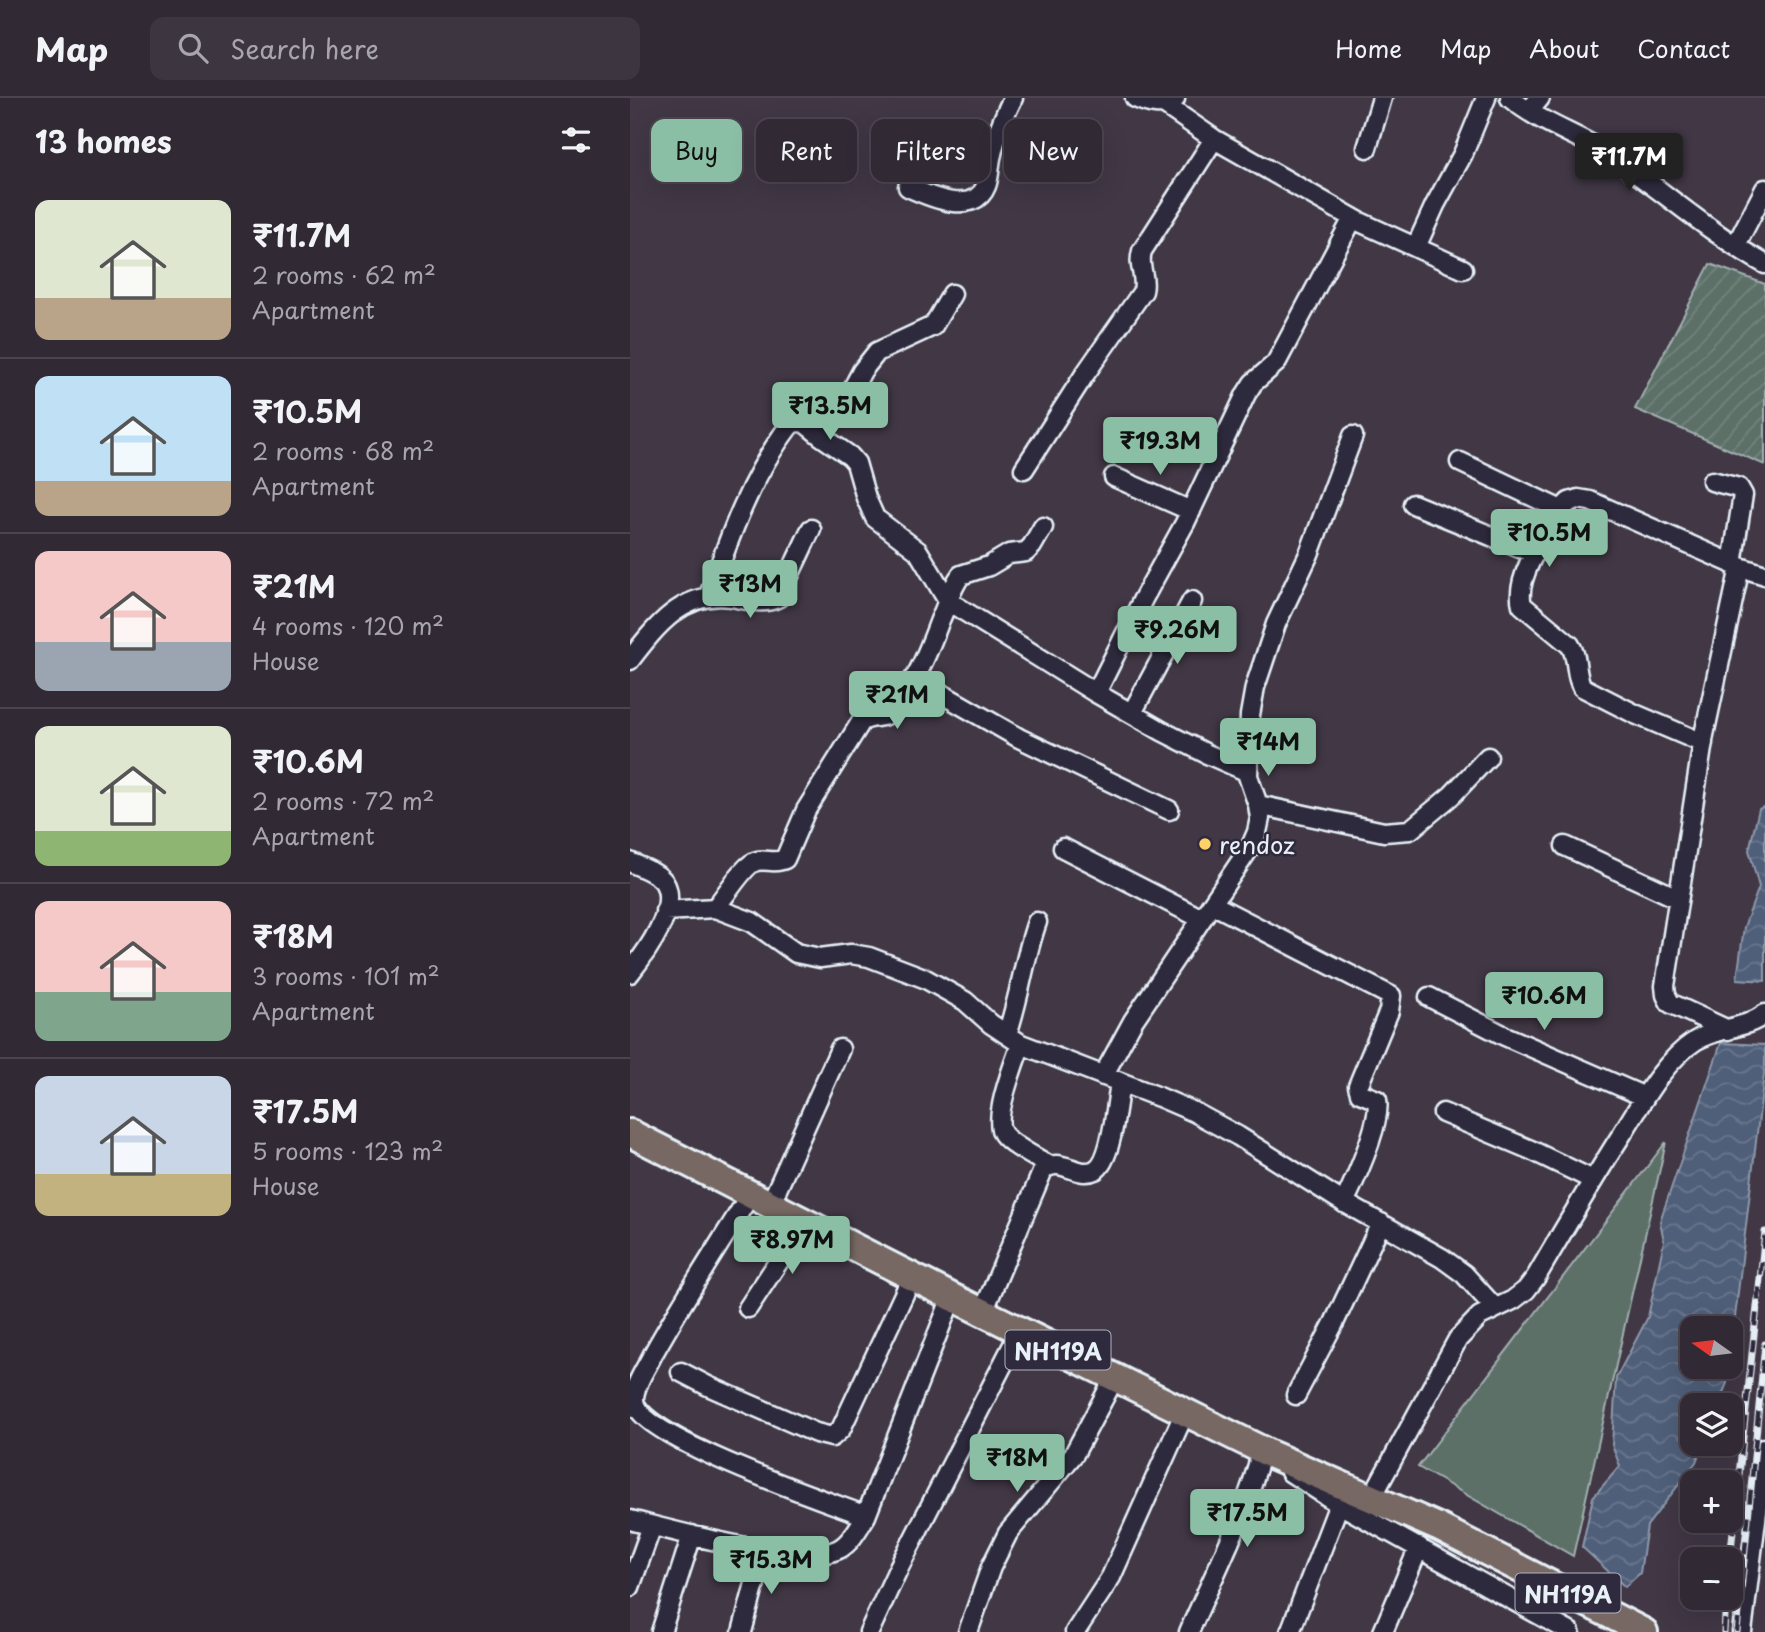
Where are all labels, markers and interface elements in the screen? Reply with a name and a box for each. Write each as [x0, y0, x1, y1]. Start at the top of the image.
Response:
search box [150, 17, 640, 80]
text: Map [35, 23, 108, 73]
icon: search [174, 29, 212, 67]
text: Search here [230, 29, 379, 68]
text: Home [1335, 30, 1402, 66]
text: Map [1440, 30, 1491, 66]
text: About [1529, 30, 1599, 66]
text: Contact [1637, 30, 1730, 66]
text: 13 homes [35, 118, 172, 163]
chip: Buy [651, 119, 742, 182]
chip: Rent [756, 119, 857, 182]
chip: Filters [871, 119, 990, 182]
chip: New [1004, 119, 1102, 182]
icon: filters [557, 121, 595, 159]
pin: ₹11.7M [1572, 134, 1686, 193]
text: ₹11.7M [1591, 138, 1667, 173]
text: ₹11.7M [252, 212, 351, 257]
icon: home [91, 228, 175, 312]
text: 2 rooms · 62 m² [252, 257, 436, 292]
text: Apartment [252, 292, 375, 327]
pin: ₹13.5M [773, 382, 887, 442]
text: ₹13.5M [788, 387, 872, 422]
text: ₹10.5M [252, 388, 362, 433]
icon: home [91, 404, 175, 488]
pin: ₹19.3M [1103, 418, 1217, 477]
text: ₹19.3M [1119, 422, 1201, 457]
text: 2 rooms · 68 m² [252, 433, 434, 468]
text: Apartment [252, 468, 375, 503]
pin: ₹10.5M [1492, 510, 1606, 569]
text: ₹10.5M [1507, 514, 1591, 549]
pin: ₹13M [709, 560, 791, 620]
text: ₹21M [252, 563, 336, 608]
text: ₹13M [718, 565, 782, 600]
icon: home [91, 579, 175, 663]
pin: ₹9.26M [1120, 606, 1234, 666]
text: 4 rooms · 120 m² [252, 608, 444, 643]
text: ₹9.26M [1134, 611, 1220, 646]
text: House [252, 643, 319, 678]
pin: ₹21M [856, 672, 938, 731]
text: ₹21M [865, 676, 929, 711]
pin: ₹14M [1227, 718, 1309, 778]
text: ₹14M [1236, 723, 1300, 758]
text: ₹10.6M [252, 738, 364, 783]
icon: home [91, 754, 175, 838]
text: 2 rooms · 72 m² [252, 783, 434, 818]
text: Apartment [252, 818, 375, 853]
place label: rendoz [1219, 826, 1295, 862]
marker: rendoz [1197, 836, 1213, 852]
text: ₹18M [252, 913, 334, 958]
icon: home [91, 929, 175, 1013]
text: 3 rooms · 101 m² [252, 958, 440, 993]
pin: ₹10.6M [1487, 972, 1601, 1032]
text: ₹10.6M [1501, 977, 1587, 1012]
text: Apartment [252, 993, 375, 1028]
text: ₹17.5M [252, 1088, 358, 1133]
icon: home [91, 1104, 175, 1188]
text: 5 rooms · 123 m² [252, 1133, 443, 1168]
text: House [252, 1168, 319, 1203]
pin: ₹8.97M [735, 1216, 849, 1276]
text: ₹8.97M [750, 1221, 834, 1256]
north arrow [1680, 1316, 1743, 1379]
map controls [1680, 1316, 1743, 1610]
road number: NH119A [1006, 1330, 1110, 1370]
button: layers [1680, 1393, 1743, 1456]
pin: ₹18M [976, 1434, 1058, 1494]
text: ₹18M [986, 1439, 1048, 1474]
button: + [1680, 1470, 1743, 1533]
pin: ₹17.5M [1190, 1490, 1304, 1549]
text: ₹17.5M [1206, 1494, 1288, 1529]
pin: ₹15.3M [714, 1536, 828, 1596]
text: ₹15.3M [729, 1541, 813, 1576]
button: − [1680, 1547, 1743, 1610]
road number: NH119A [1516, 1574, 1620, 1612]

